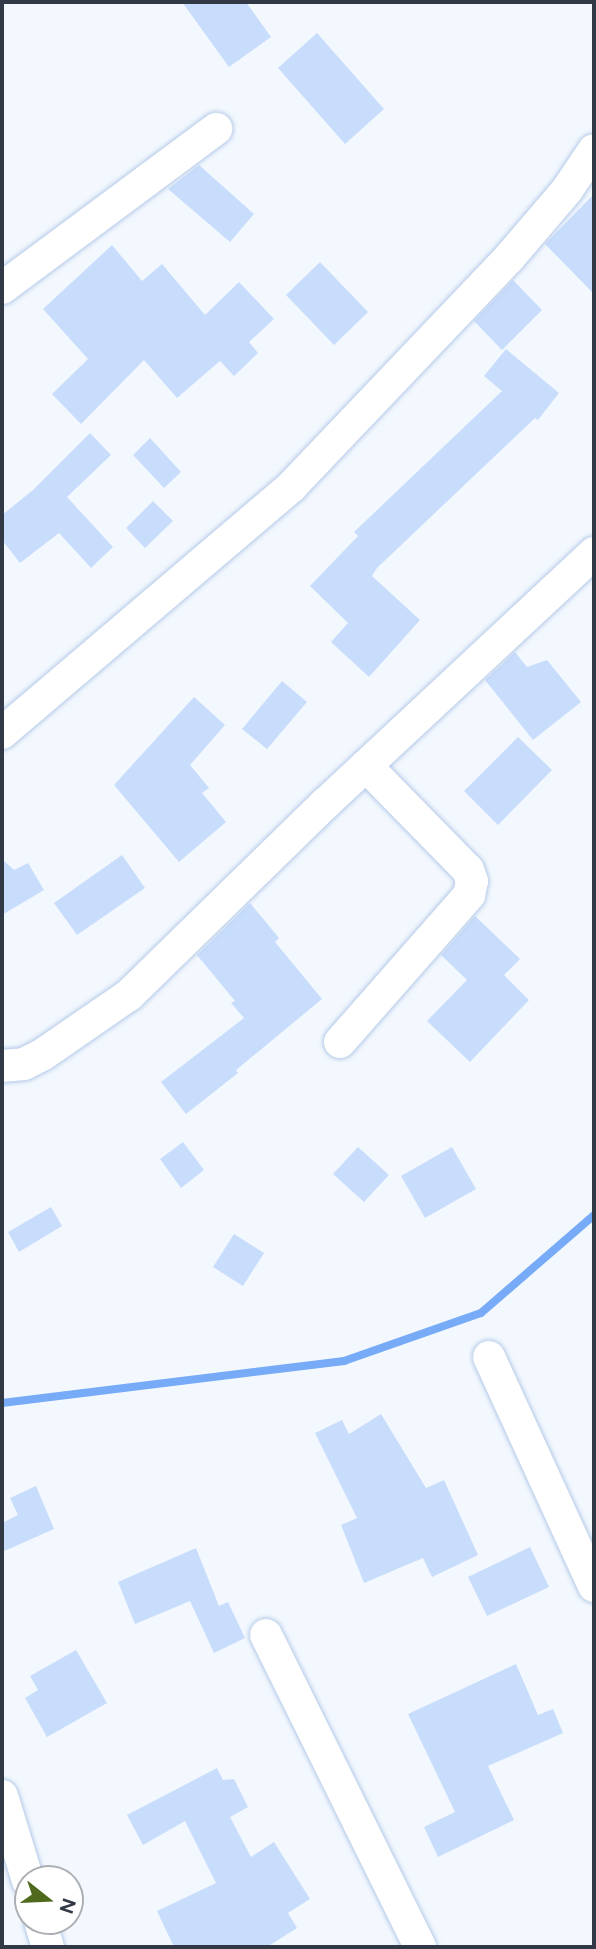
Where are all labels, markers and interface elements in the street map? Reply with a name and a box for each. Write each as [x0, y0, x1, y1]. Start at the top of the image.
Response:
north arrow [14, 1865, 84, 1935]
text: N [54, 1895, 81, 1917]

